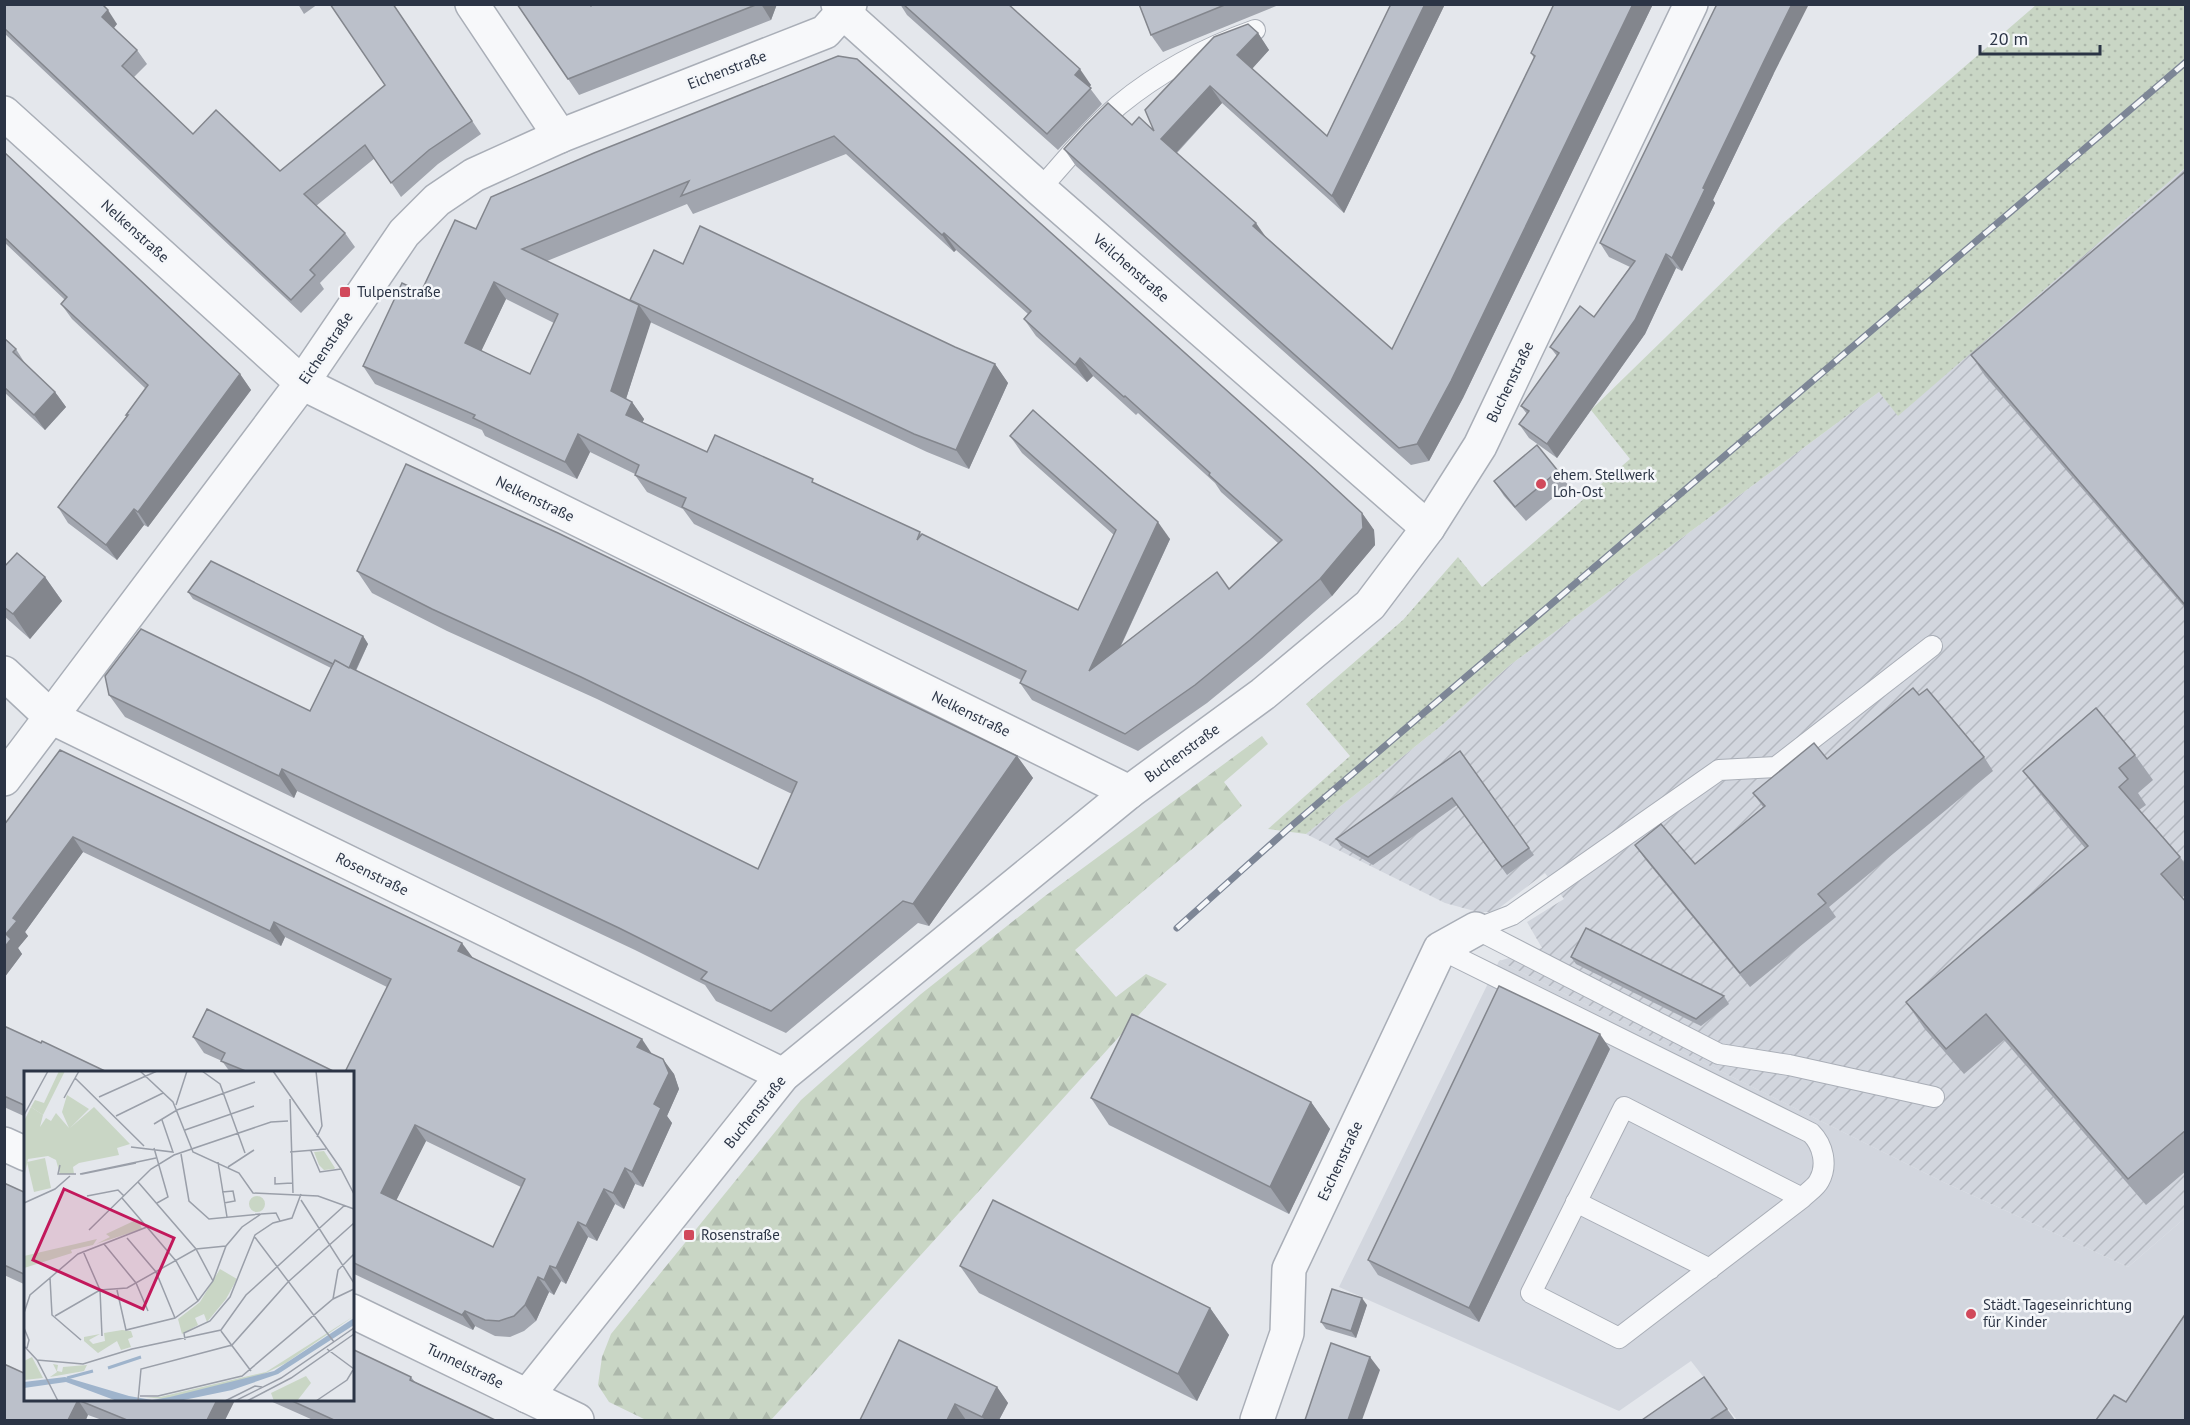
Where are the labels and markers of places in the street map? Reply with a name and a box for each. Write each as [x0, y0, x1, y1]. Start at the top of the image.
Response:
place label: Tulpenstraße [357, 282, 441, 301]
marker: Tulpenstraße [338, 285, 352, 299]
place label: ehem. Stellwerk Loh-Ost [1553, 465, 1656, 501]
marker: ehem. Stellwerk Loh-Ost [1534, 477, 1548, 491]
place label: Rosenstraße [701, 1225, 780, 1244]
marker: Rosenstraße [682, 1228, 696, 1242]
place label: Städt. Tageseinrichtung für Kinder [1983, 1295, 2132, 1331]
marker: Städt. Tageseinrichtung für Kinder [1964, 1307, 1978, 1321]

